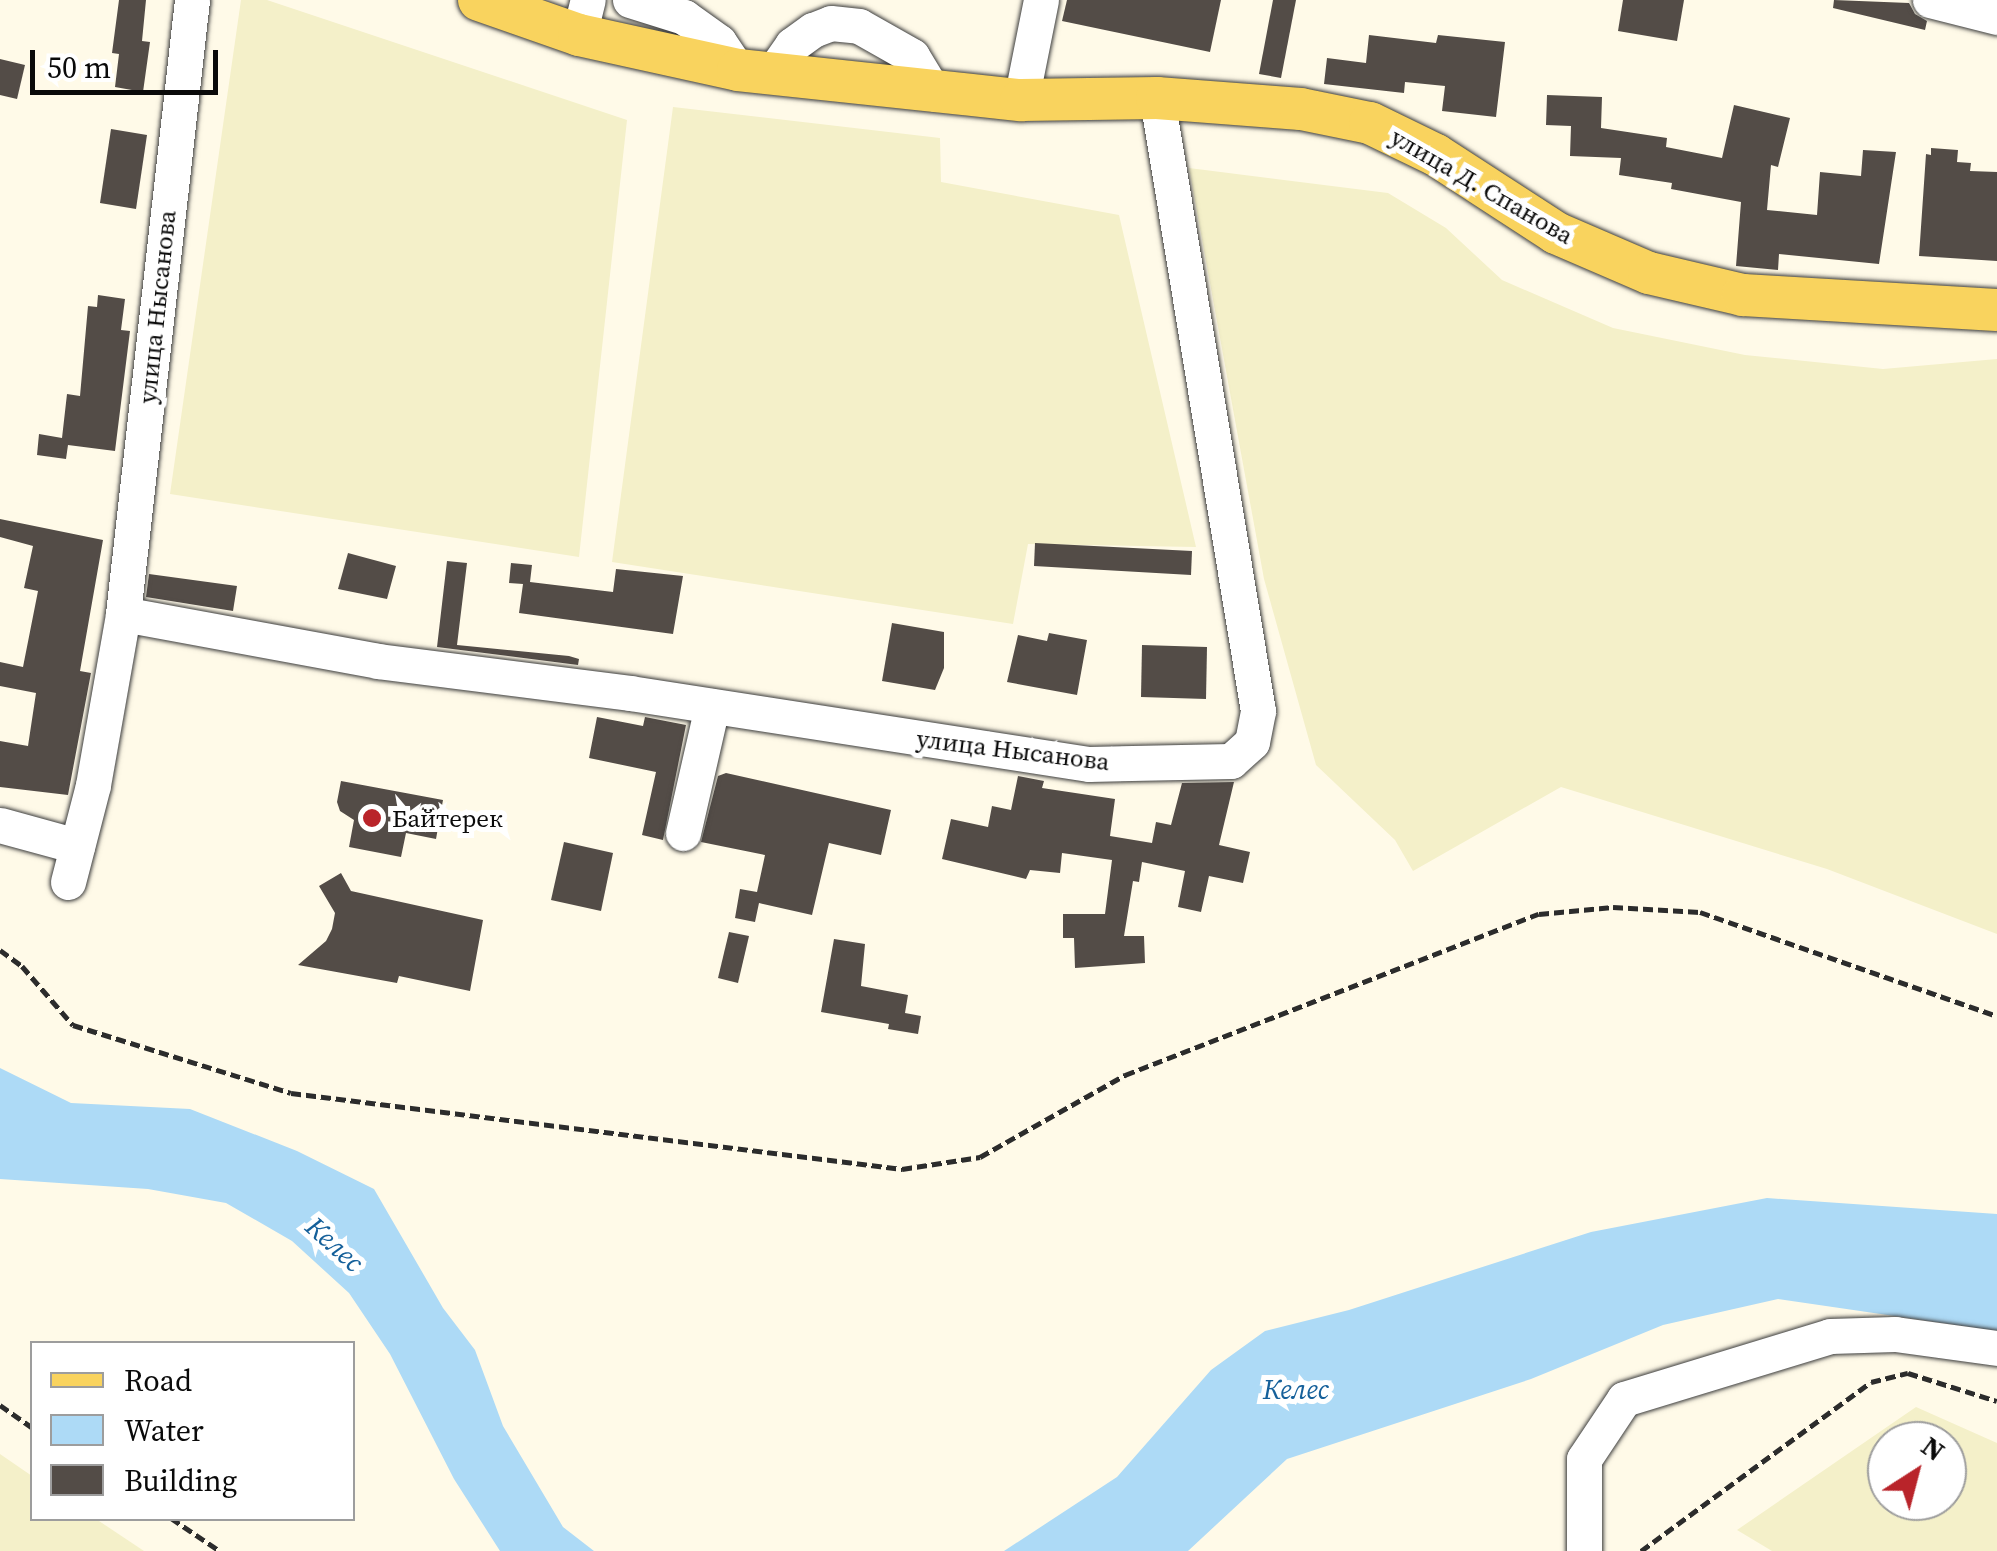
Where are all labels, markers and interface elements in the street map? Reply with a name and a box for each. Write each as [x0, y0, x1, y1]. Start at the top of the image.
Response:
scale bar [35, 30, 222, 92]
text: 50 m [47, 47, 111, 88]
street label: улица Д. Спанова [1385, 122, 1579, 250]
street label: улица Нысанова [132, 209, 182, 405]
street label: улица Нысанова [915, 723, 1111, 777]
place label: Байтерек [392, 803, 503, 833]
marker: Байтерек [361, 807, 383, 829]
water label: Келес [299, 1209, 371, 1279]
legend [30, 1341, 355, 1521]
text: Road [124, 1360, 192, 1401]
water label: Келес [1263, 1372, 1329, 1406]
text: Water [124, 1410, 204, 1451]
north arrow [1867, 1421, 1967, 1521]
text: N [1914, 1427, 1953, 1470]
text: Building [124, 1460, 237, 1501]

